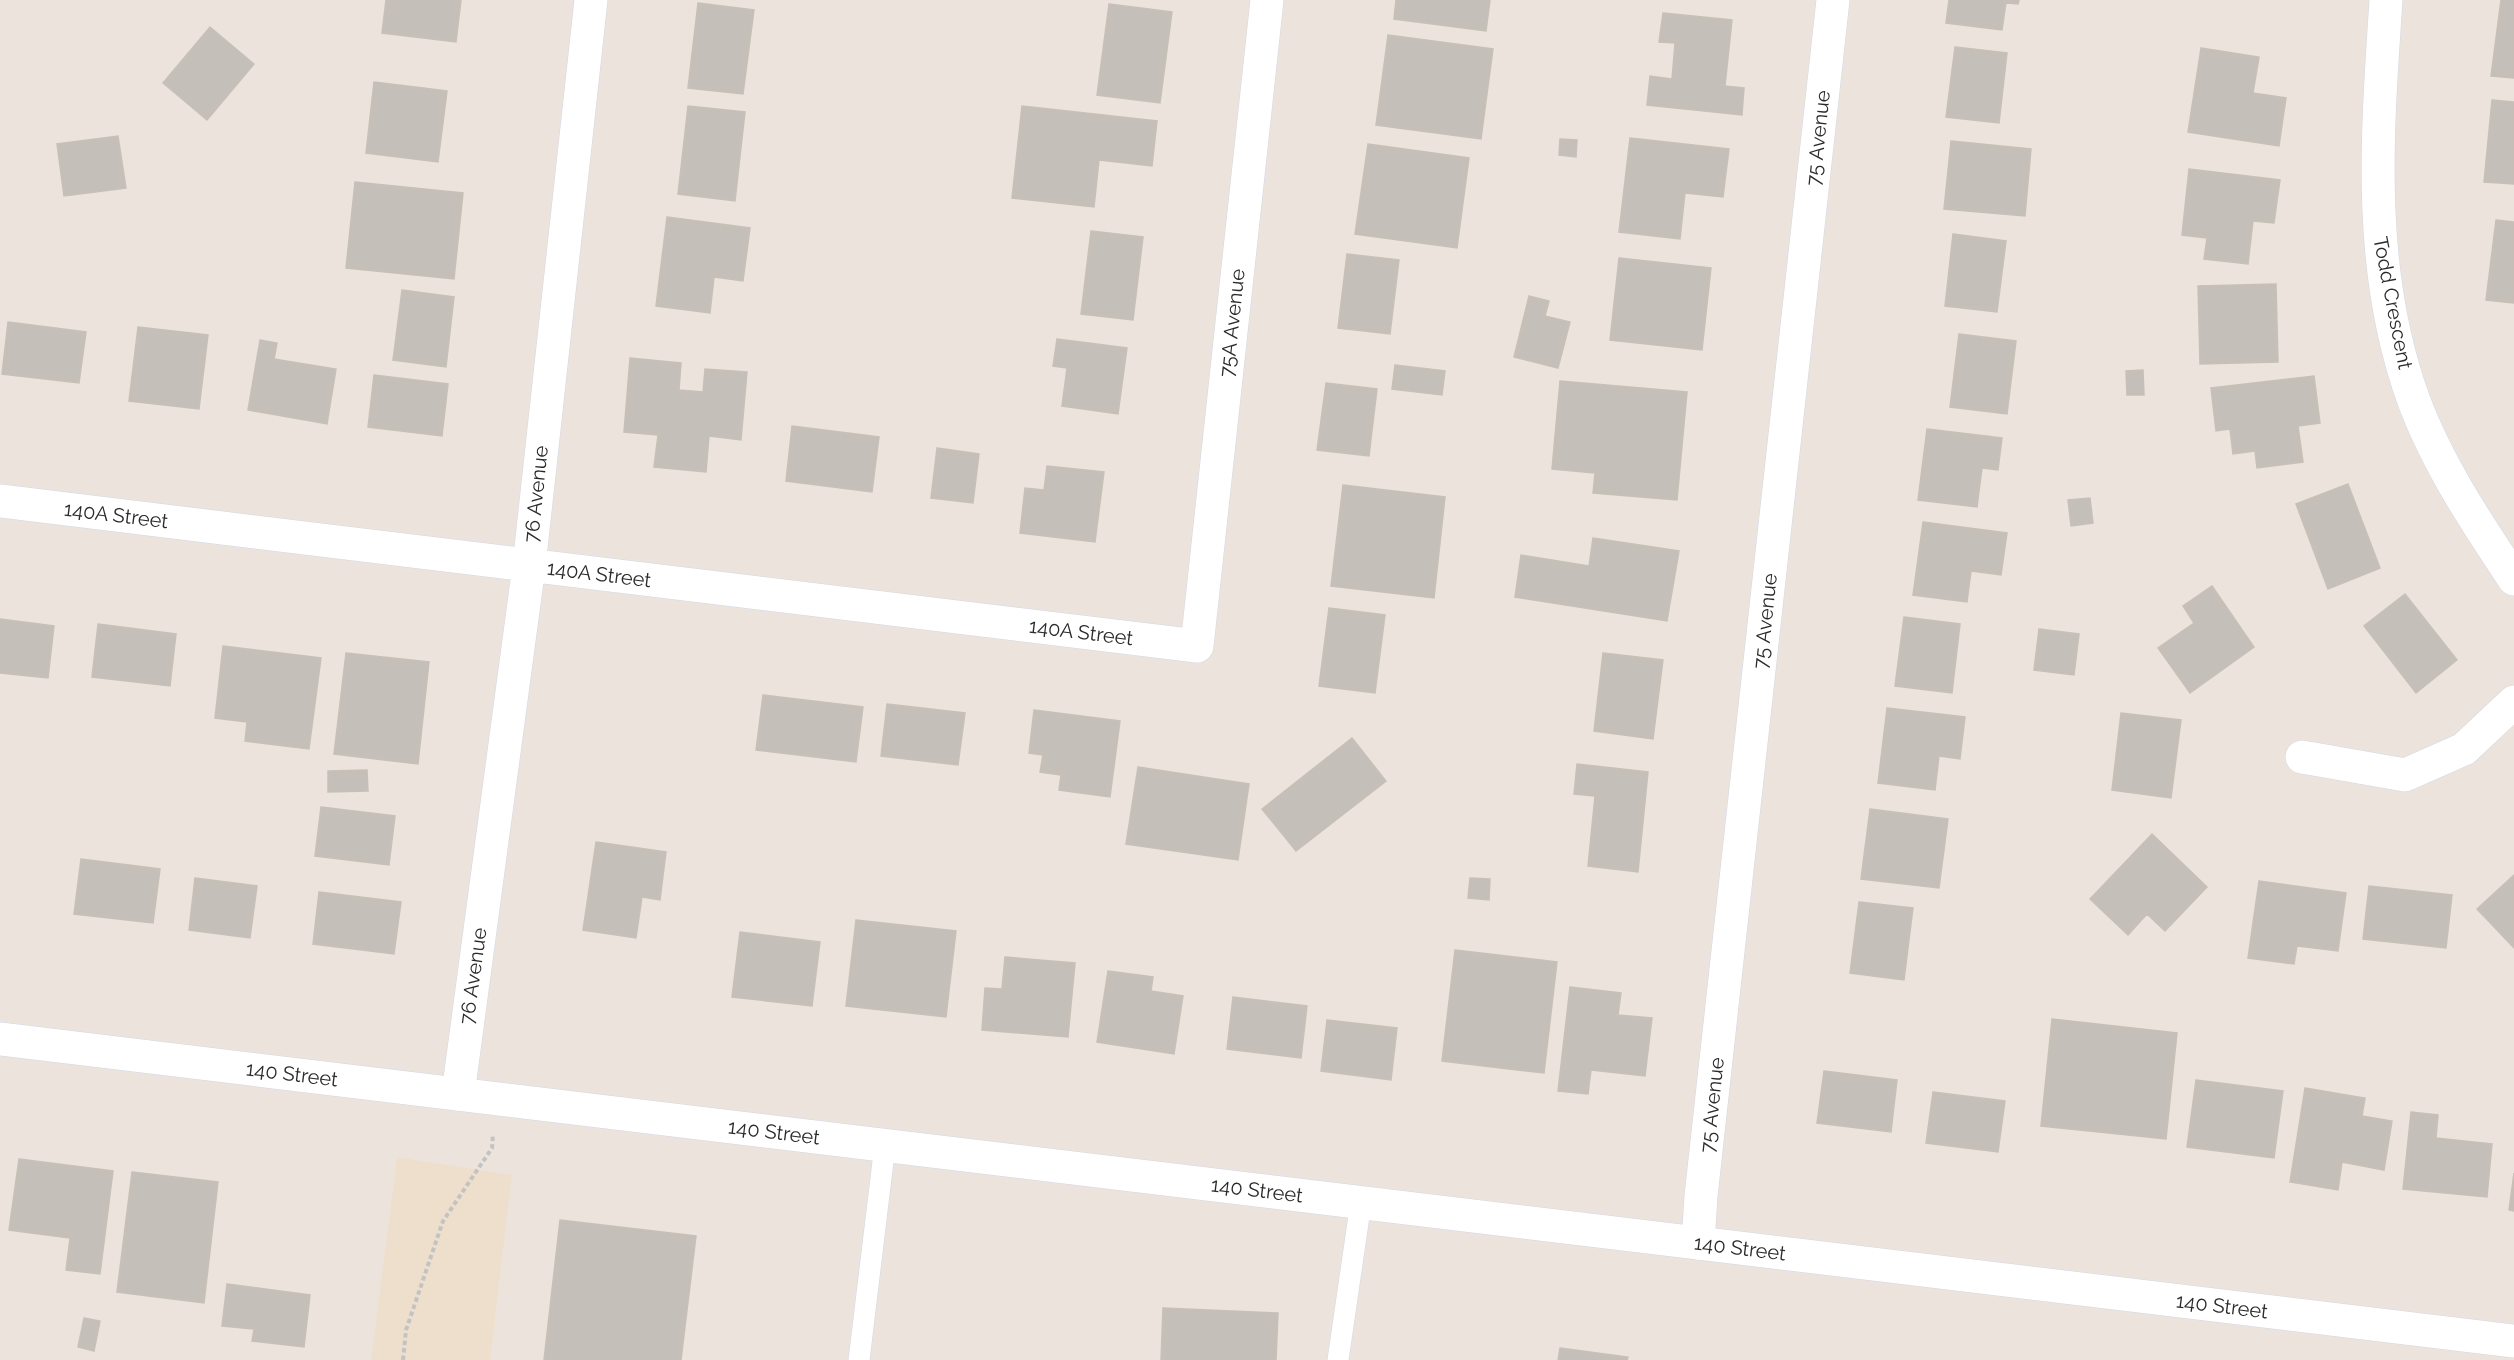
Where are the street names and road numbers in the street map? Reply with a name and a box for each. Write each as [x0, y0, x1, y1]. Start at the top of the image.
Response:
street label: 75 Avenue [1801, 89, 1835, 187]
street label: Todd Crescent [2368, 235, 2418, 372]
street label: 75A Avenue [1214, 267, 1250, 378]
street label: 76 Avenue [519, 444, 553, 544]
street label: 140A Street [63, 497, 170, 533]
street label: 140A Street [546, 556, 653, 592]
street label: 75 Avenue [1748, 572, 1782, 670]
street label: 140A Street [1028, 614, 1135, 650]
street label: 76 Avenue [454, 926, 492, 1026]
street label: 140 Street [245, 1056, 340, 1092]
street label: 75 Avenue [1695, 1056, 1729, 1154]
street label: 140 Street [727, 1114, 822, 1150]
street label: 140 Street [1210, 1172, 1305, 1208]
street label: 140 Street [1693, 1230, 1788, 1266]
street label: 140 Street [2175, 1288, 2270, 1324]

